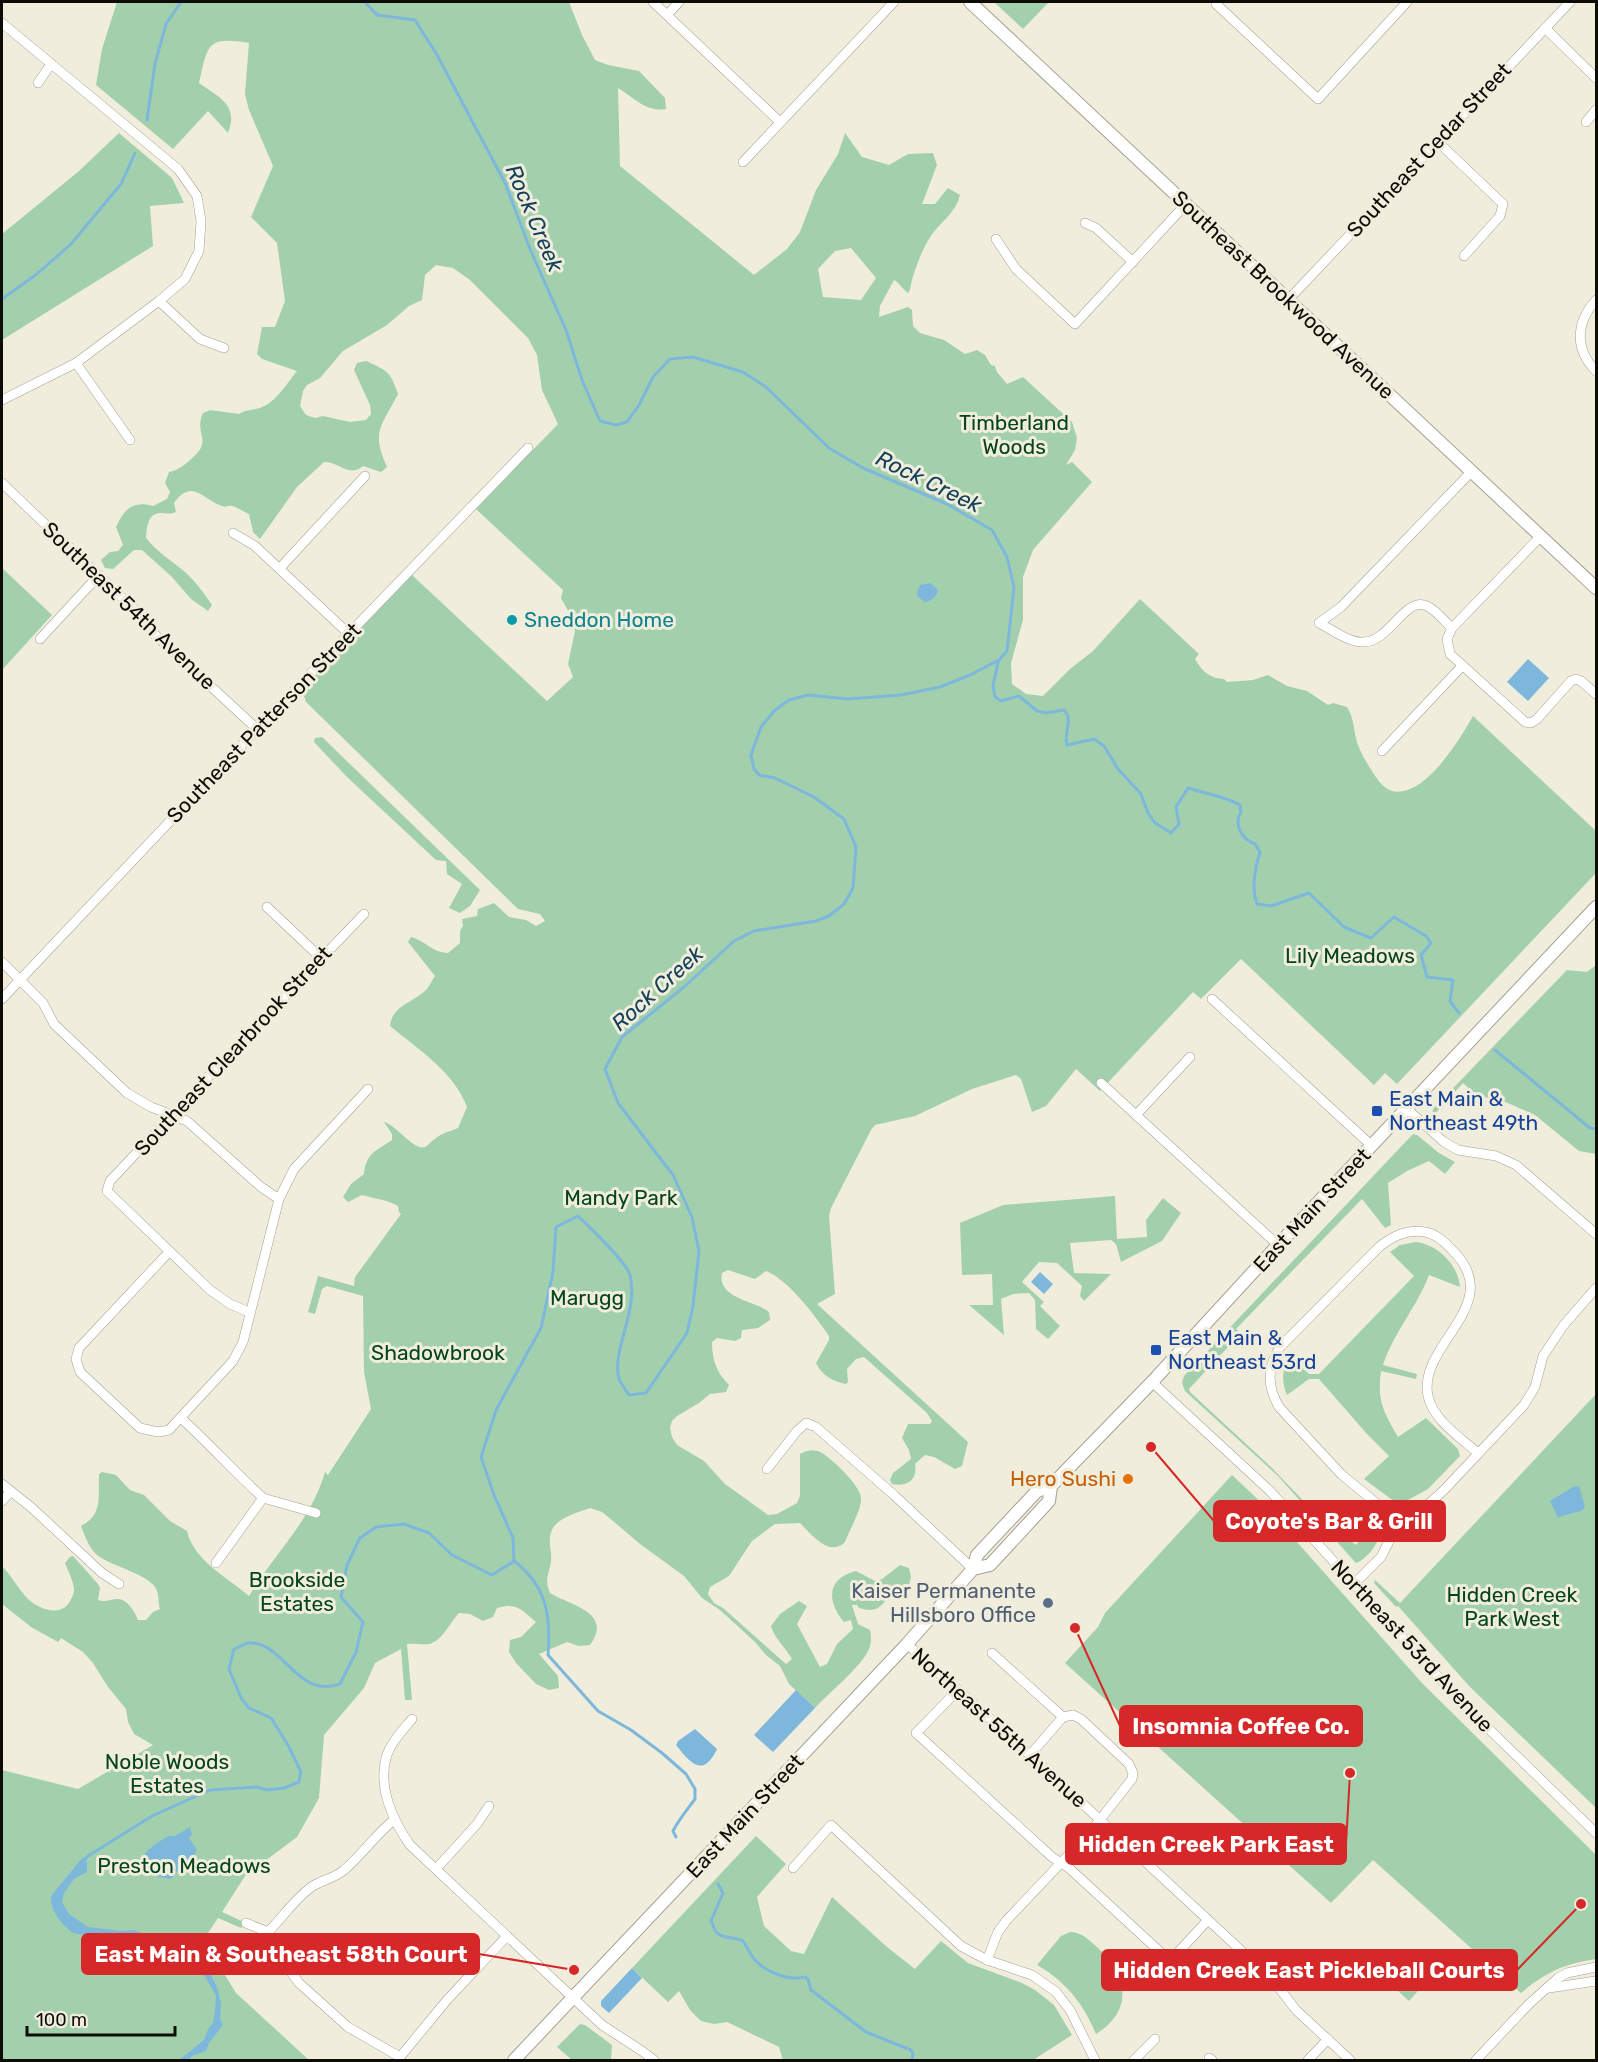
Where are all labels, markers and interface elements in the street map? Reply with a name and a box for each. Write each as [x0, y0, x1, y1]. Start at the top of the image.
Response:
street label: Southeast Cedar Street [1341, 57, 1516, 242]
water label: Rock Creek [500, 160, 570, 277]
street label: Southeast Brookwood Avenue [1167, 185, 1399, 404]
park label: Timberland Woods [959, 410, 1069, 459]
water label: Rock Creek [871, 444, 987, 519]
street label: Southeast 54th Avenue [38, 516, 221, 695]
place label: Sneddon Home [524, 607, 674, 632]
marker: Sneddon Home [505, 613, 519, 627]
street label: Southeast Patterson Street [161, 617, 366, 828]
water label: Rock Creek [606, 940, 709, 1037]
street label: Southeast Clearbrook Street [129, 941, 336, 1161]
park label: Lily Meadows [1285, 943, 1415, 968]
place label: East Main & Northeast 49th [1389, 1086, 1538, 1135]
marker: East Main & Northeast 49th [1370, 1104, 1384, 1118]
street label: East Main Street [1248, 1143, 1375, 1277]
park label: Mandy Park [564, 1185, 678, 1210]
park label: Marugg [550, 1285, 624, 1310]
place label: East Main & Northeast 53rd [1168, 1325, 1316, 1374]
park label: Shadowbrook [371, 1340, 505, 1365]
marker: East Main & Northeast 53rd [1149, 1343, 1163, 1357]
place label: Hero Sushi [1010, 1466, 1116, 1491]
marker: Hero Sushi [1121, 1472, 1135, 1486]
callout: Coyote's Bar & Grill [1214, 1501, 1445, 1541]
text: Coyote's Bar & Grill [1225, 1508, 1433, 1535]
street label: Northeast 53rd Avenue [1326, 1554, 1499, 1737]
park label: Brookside Estates [249, 1567, 345, 1616]
place label: Kaiser Permanente Hillsboro Office [851, 1578, 1036, 1627]
park label: Hidden Creek Park West [1447, 1582, 1578, 1631]
marker: Kaiser Permanente Hillsboro Office [1041, 1596, 1055, 1610]
street label: Northeast 55th Avenue [907, 1642, 1092, 1813]
callout: Insomnia Coffee Co. [1120, 1706, 1362, 1746]
text: Insomnia Coffee Co. [1132, 1713, 1350, 1740]
park label: Noble Woods Estates [105, 1749, 229, 1798]
street label: East Main Street [681, 1749, 808, 1883]
callout: Hidden Creek Park East [1066, 1824, 1346, 1864]
text: Hidden Creek Park East [1078, 1831, 1334, 1858]
park label: Preston Meadows [97, 1853, 271, 1878]
callout: East Main & Southeast 58th Court [82, 1934, 479, 1974]
text: East Main & Southeast 58th Court [95, 1941, 467, 1968]
callout: Hidden Creek East Pickleball Courts [1102, 1950, 1517, 1990]
text: Hidden Creek East Pickleball Courts [1113, 1957, 1505, 1984]
scale bar [27, 1999, 176, 2037]
text: 100 m [36, 2009, 87, 2031]

